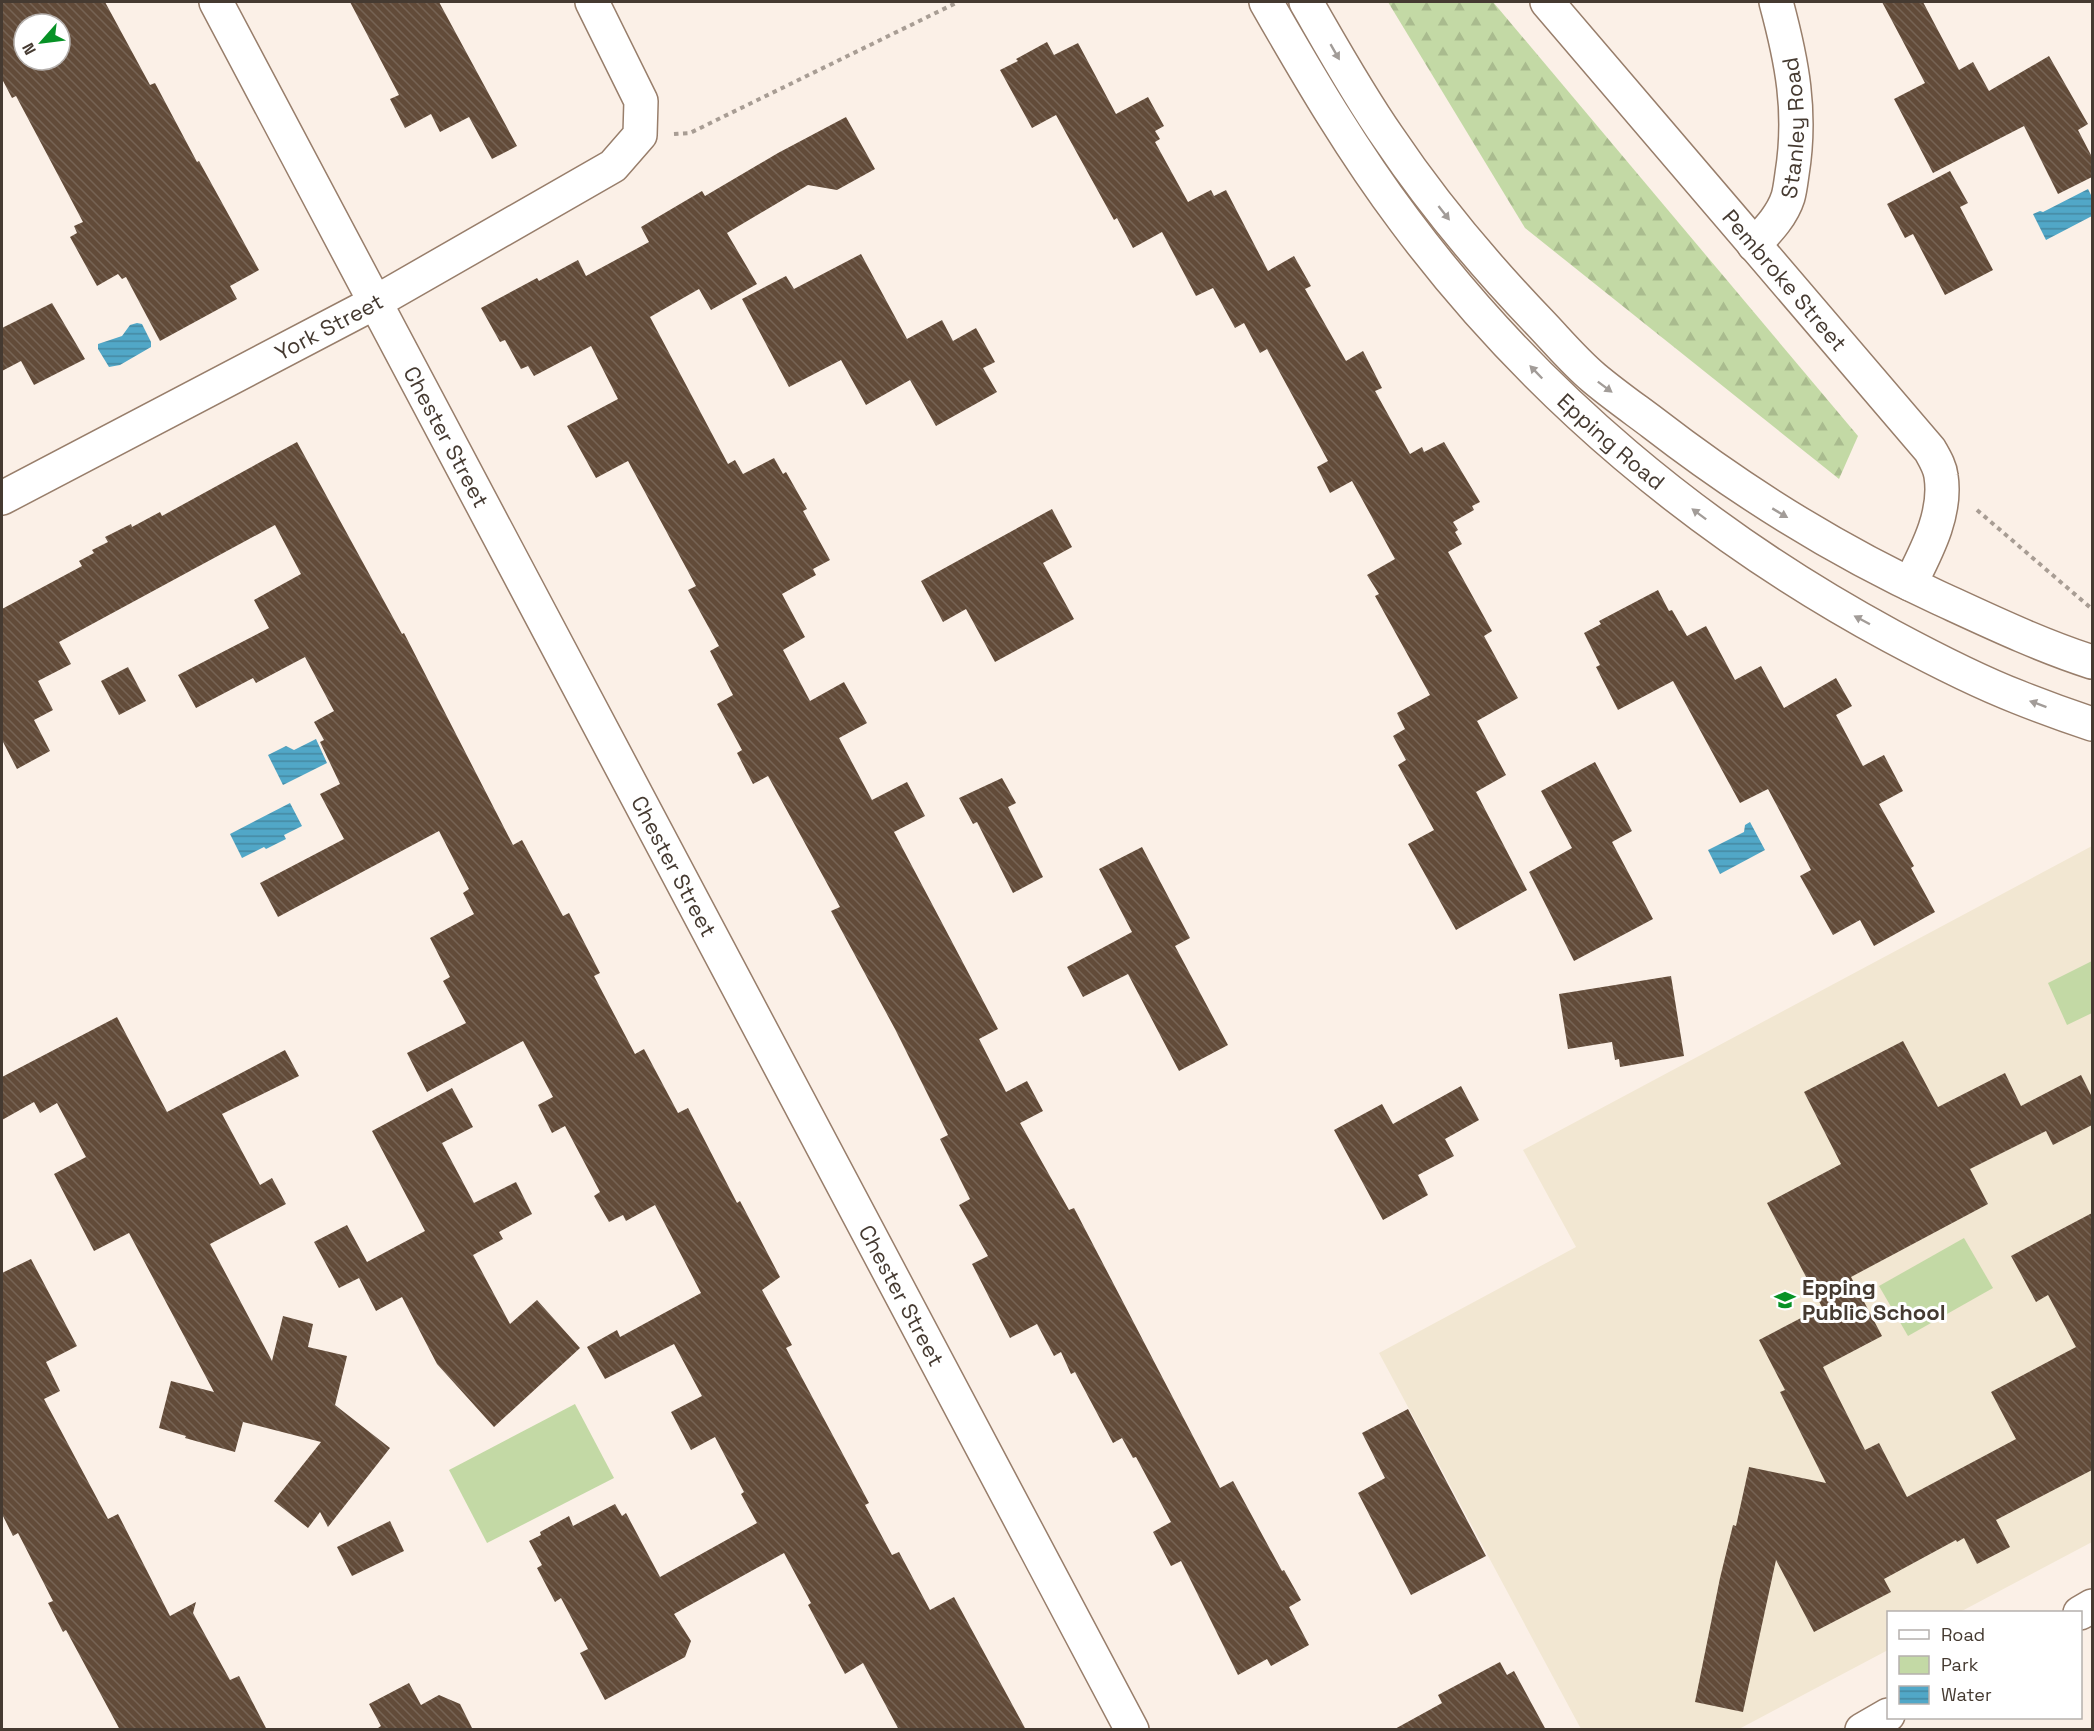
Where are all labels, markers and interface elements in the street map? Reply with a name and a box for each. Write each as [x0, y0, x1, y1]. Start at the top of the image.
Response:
north arrow [12, 12, 72, 72]
text: N [17, 39, 41, 58]
one-way arrow [1330, 44, 1340, 61]
street label: Stanley Road [1774, 55, 1810, 201]
street label: Pembroke Street [1716, 204, 1853, 357]
one-way arrow [1438, 206, 1450, 221]
street label: York Street [270, 287, 388, 367]
street label: Chester Street [398, 361, 495, 512]
one-way arrow [1530, 365, 1544, 379]
one-way arrow [1597, 381, 1613, 393]
street label: Epping Road [1552, 387, 1670, 496]
one-way arrow [1691, 507, 1707, 520]
one-way arrow [1772, 508, 1788, 519]
one-way arrow [1853, 615, 1870, 625]
one-way arrow [2028, 699, 2046, 709]
street label: Chester Street [625, 791, 723, 942]
street label: Chester Street [853, 1220, 951, 1371]
place label: Epping Public School [1802, 1273, 1946, 1326]
school or university icon: Epping Public School [1773, 1288, 1797, 1312]
legend [1887, 1611, 2082, 1719]
text: Road [1941, 1623, 1985, 1646]
text: Park [1941, 1653, 1979, 1676]
text: Water [1941, 1683, 1992, 1706]

